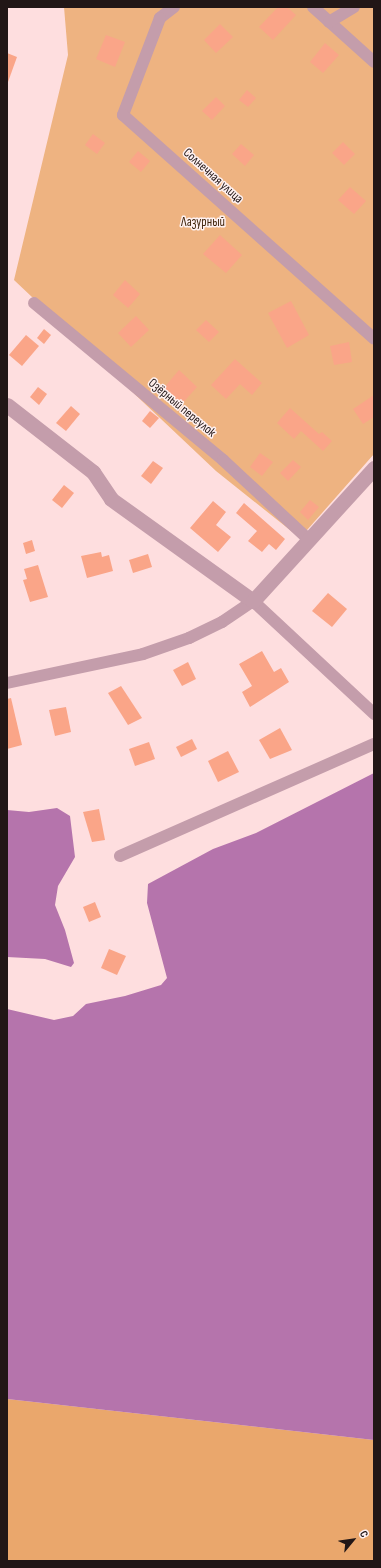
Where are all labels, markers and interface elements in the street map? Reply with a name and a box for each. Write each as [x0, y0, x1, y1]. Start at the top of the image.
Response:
street label: Солнечная улица [180, 145, 246, 207]
park label: Лазурный [181, 214, 225, 230]
street label: Озёрный переулок [145, 375, 219, 441]
north arrow [333, 1520, 373, 1560]
text: С [357, 1528, 371, 1540]

